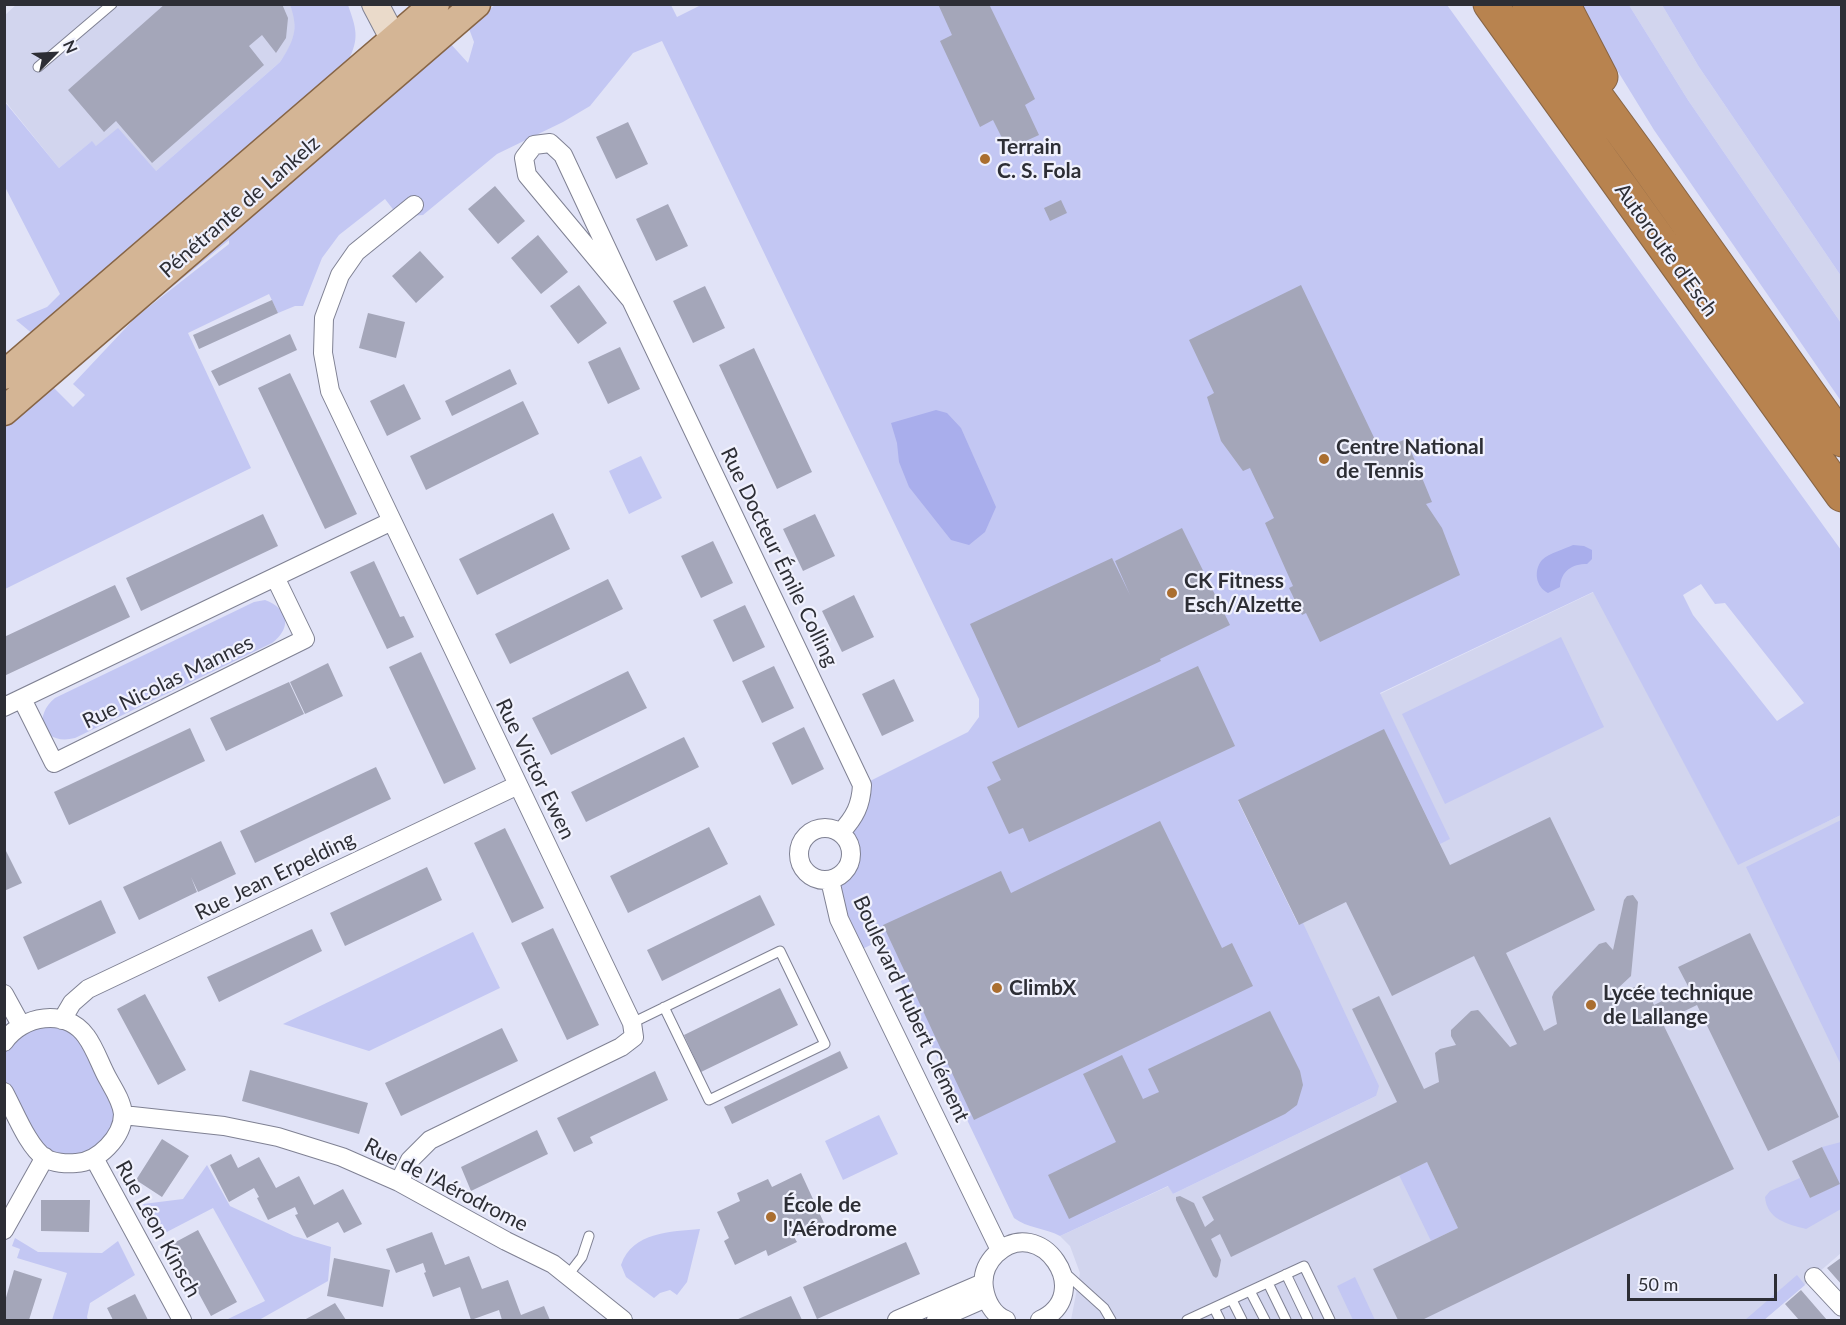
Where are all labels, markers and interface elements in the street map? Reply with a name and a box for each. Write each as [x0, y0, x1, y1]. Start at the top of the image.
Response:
north arrow [24, 24, 84, 84]
text: N [60, 37, 82, 56]
street label: Pénétrante de Lankelz [155, 131, 325, 283]
place label: Terrain C. S. Fola [997, 134, 1081, 184]
marker: Terrain C. S. Fola [978, 152, 992, 166]
street label: Autoroute d'Esch [1609, 178, 1723, 322]
place label: Centre National de Tennis [1336, 434, 1484, 484]
street label: Rue Docteur Émile Colling [715, 443, 843, 671]
marker: Centre National de Tennis [1317, 452, 1331, 466]
place label: CK Fitness Esch/Alzette [1184, 568, 1302, 618]
marker: CK Fitness Esch/Alzette [1165, 586, 1179, 600]
street label: Rue Nicolas Mannes [79, 630, 257, 734]
street label: Rue Victor Ewen [490, 694, 580, 844]
street label: Rue Jean Erpelding [191, 826, 359, 926]
street label: Boulevard Hubert Clément [847, 892, 975, 1126]
place label: ClimbX [1009, 975, 1076, 1001]
place label: Lycée technique de Lallange [1603, 980, 1753, 1030]
marker: ClimbX [990, 981, 1004, 995]
marker: Lycée technique de Lallange [1584, 998, 1598, 1012]
street label: Rue de l'Aérodrome [360, 1133, 532, 1237]
street label: Rue Léon Kinsch [110, 1156, 206, 1302]
place label: École de l'Aérodrome [783, 1192, 897, 1242]
marker: École de l'Aérodrome [764, 1210, 778, 1224]
scale bar [1630, 1262, 1780, 1300]
text: 50 m [1638, 1273, 1678, 1295]

